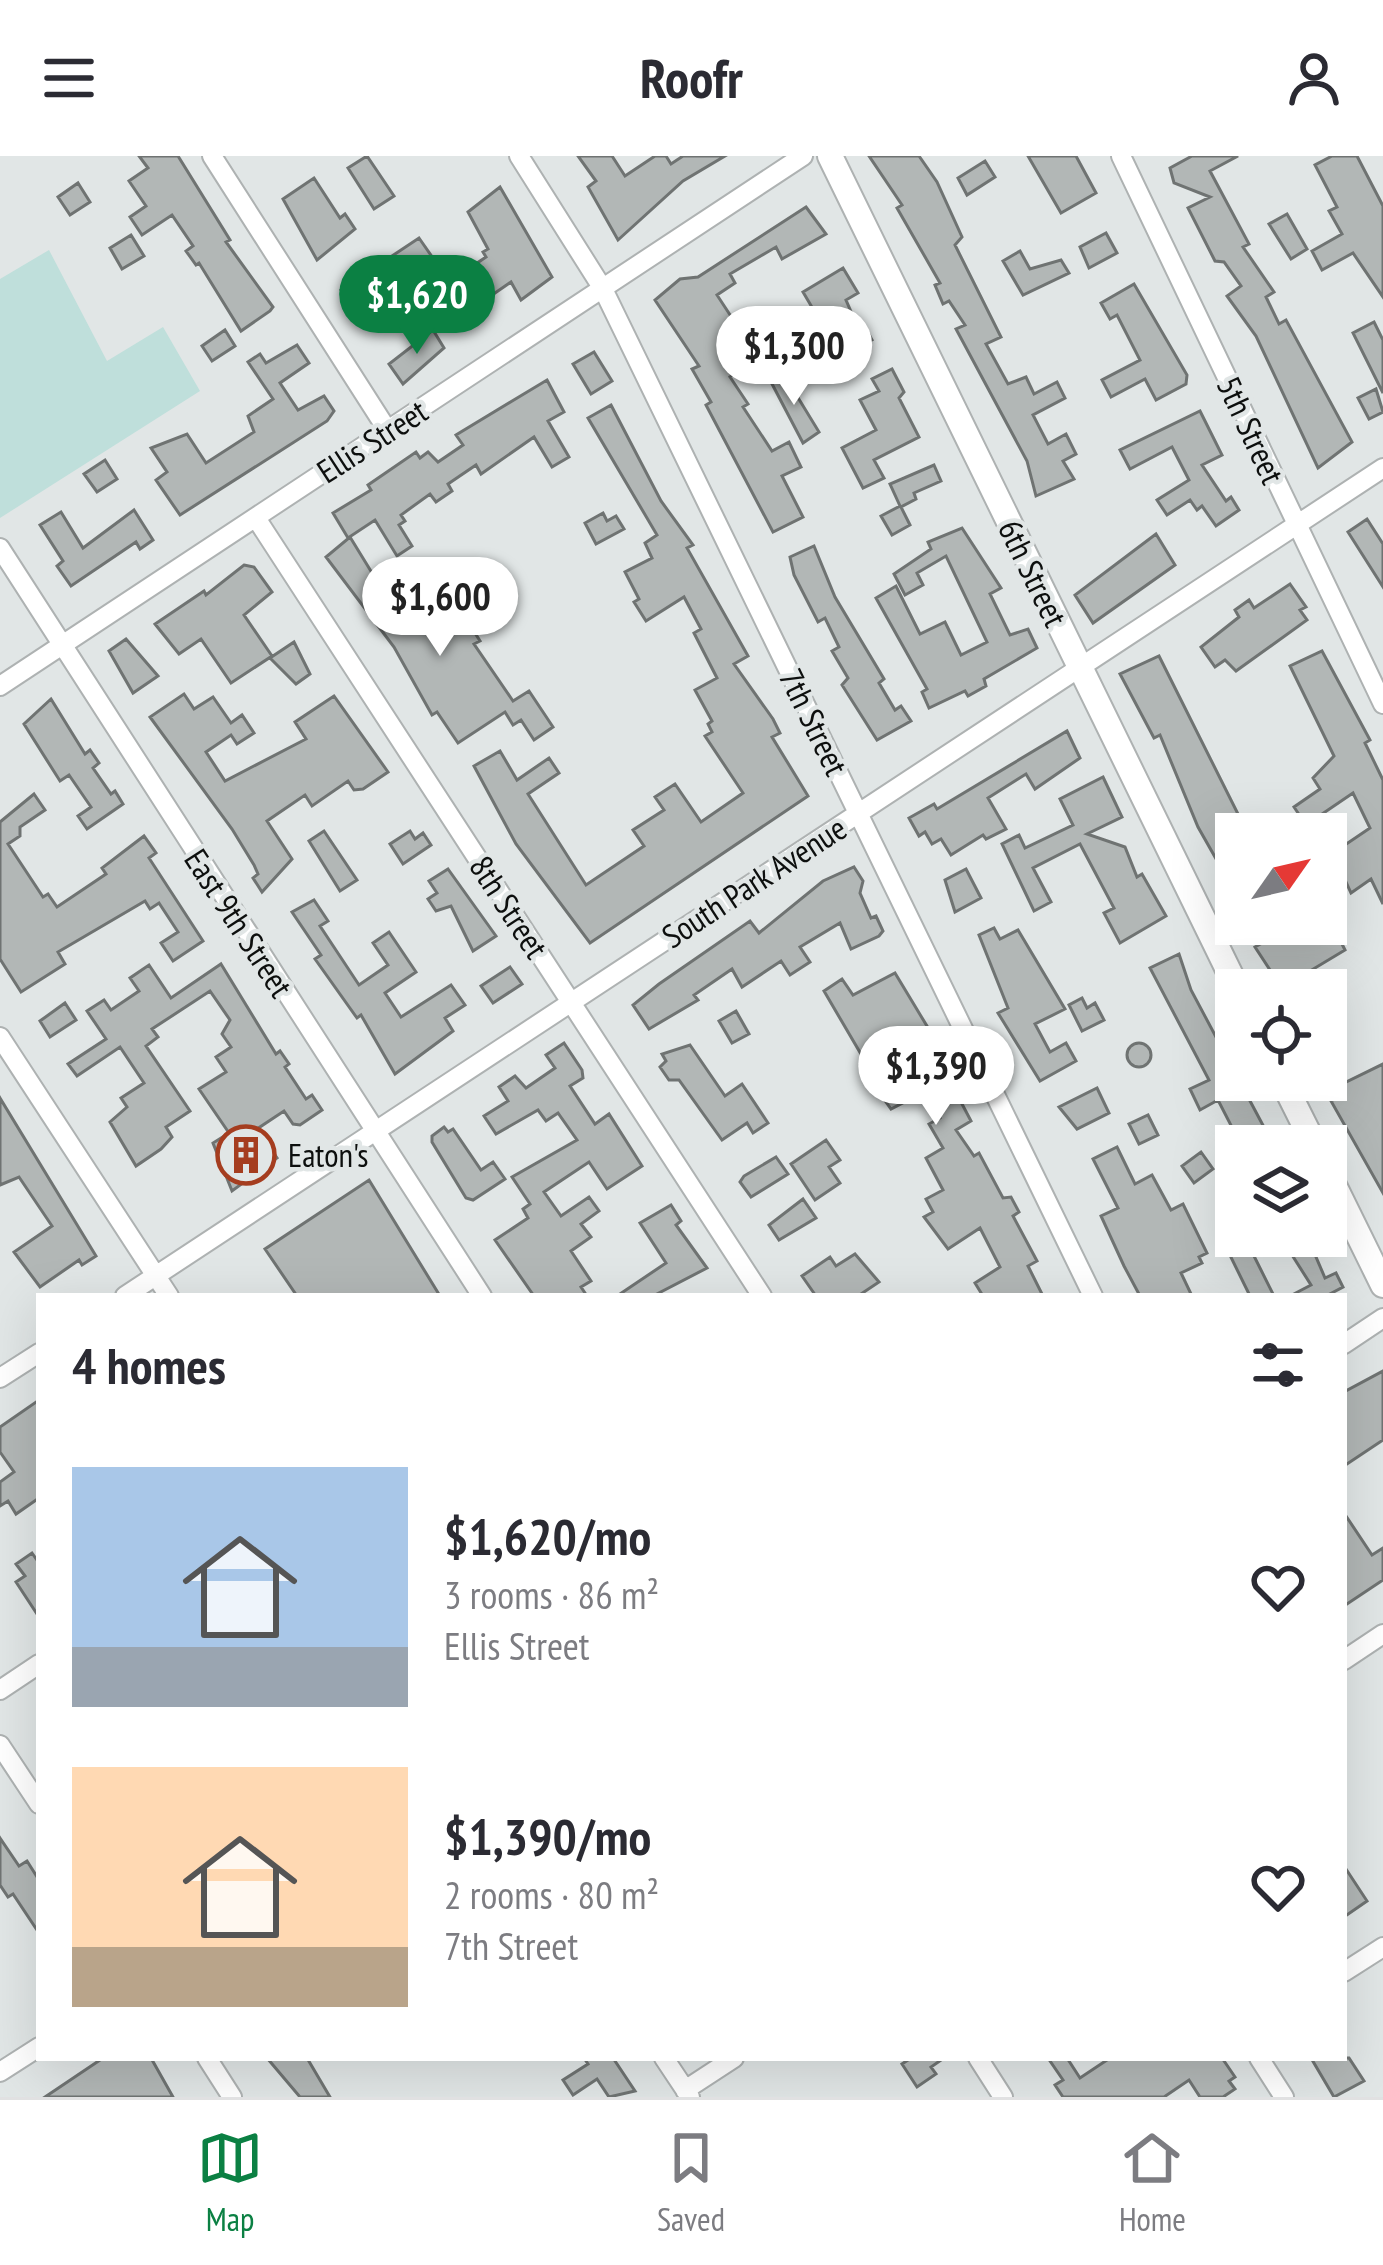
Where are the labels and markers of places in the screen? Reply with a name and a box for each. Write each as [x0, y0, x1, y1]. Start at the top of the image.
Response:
pin: $1,620 [319, 255, 515, 357]
pin: $1,300 [696, 306, 892, 408]
pin: $1,600 [342, 557, 538, 659]
pin: $1,390 [838, 1026, 1034, 1128]
building icon: Eaton's [215, 1124, 277, 1186]
place label: Eaton's [288, 1133, 368, 1176]

